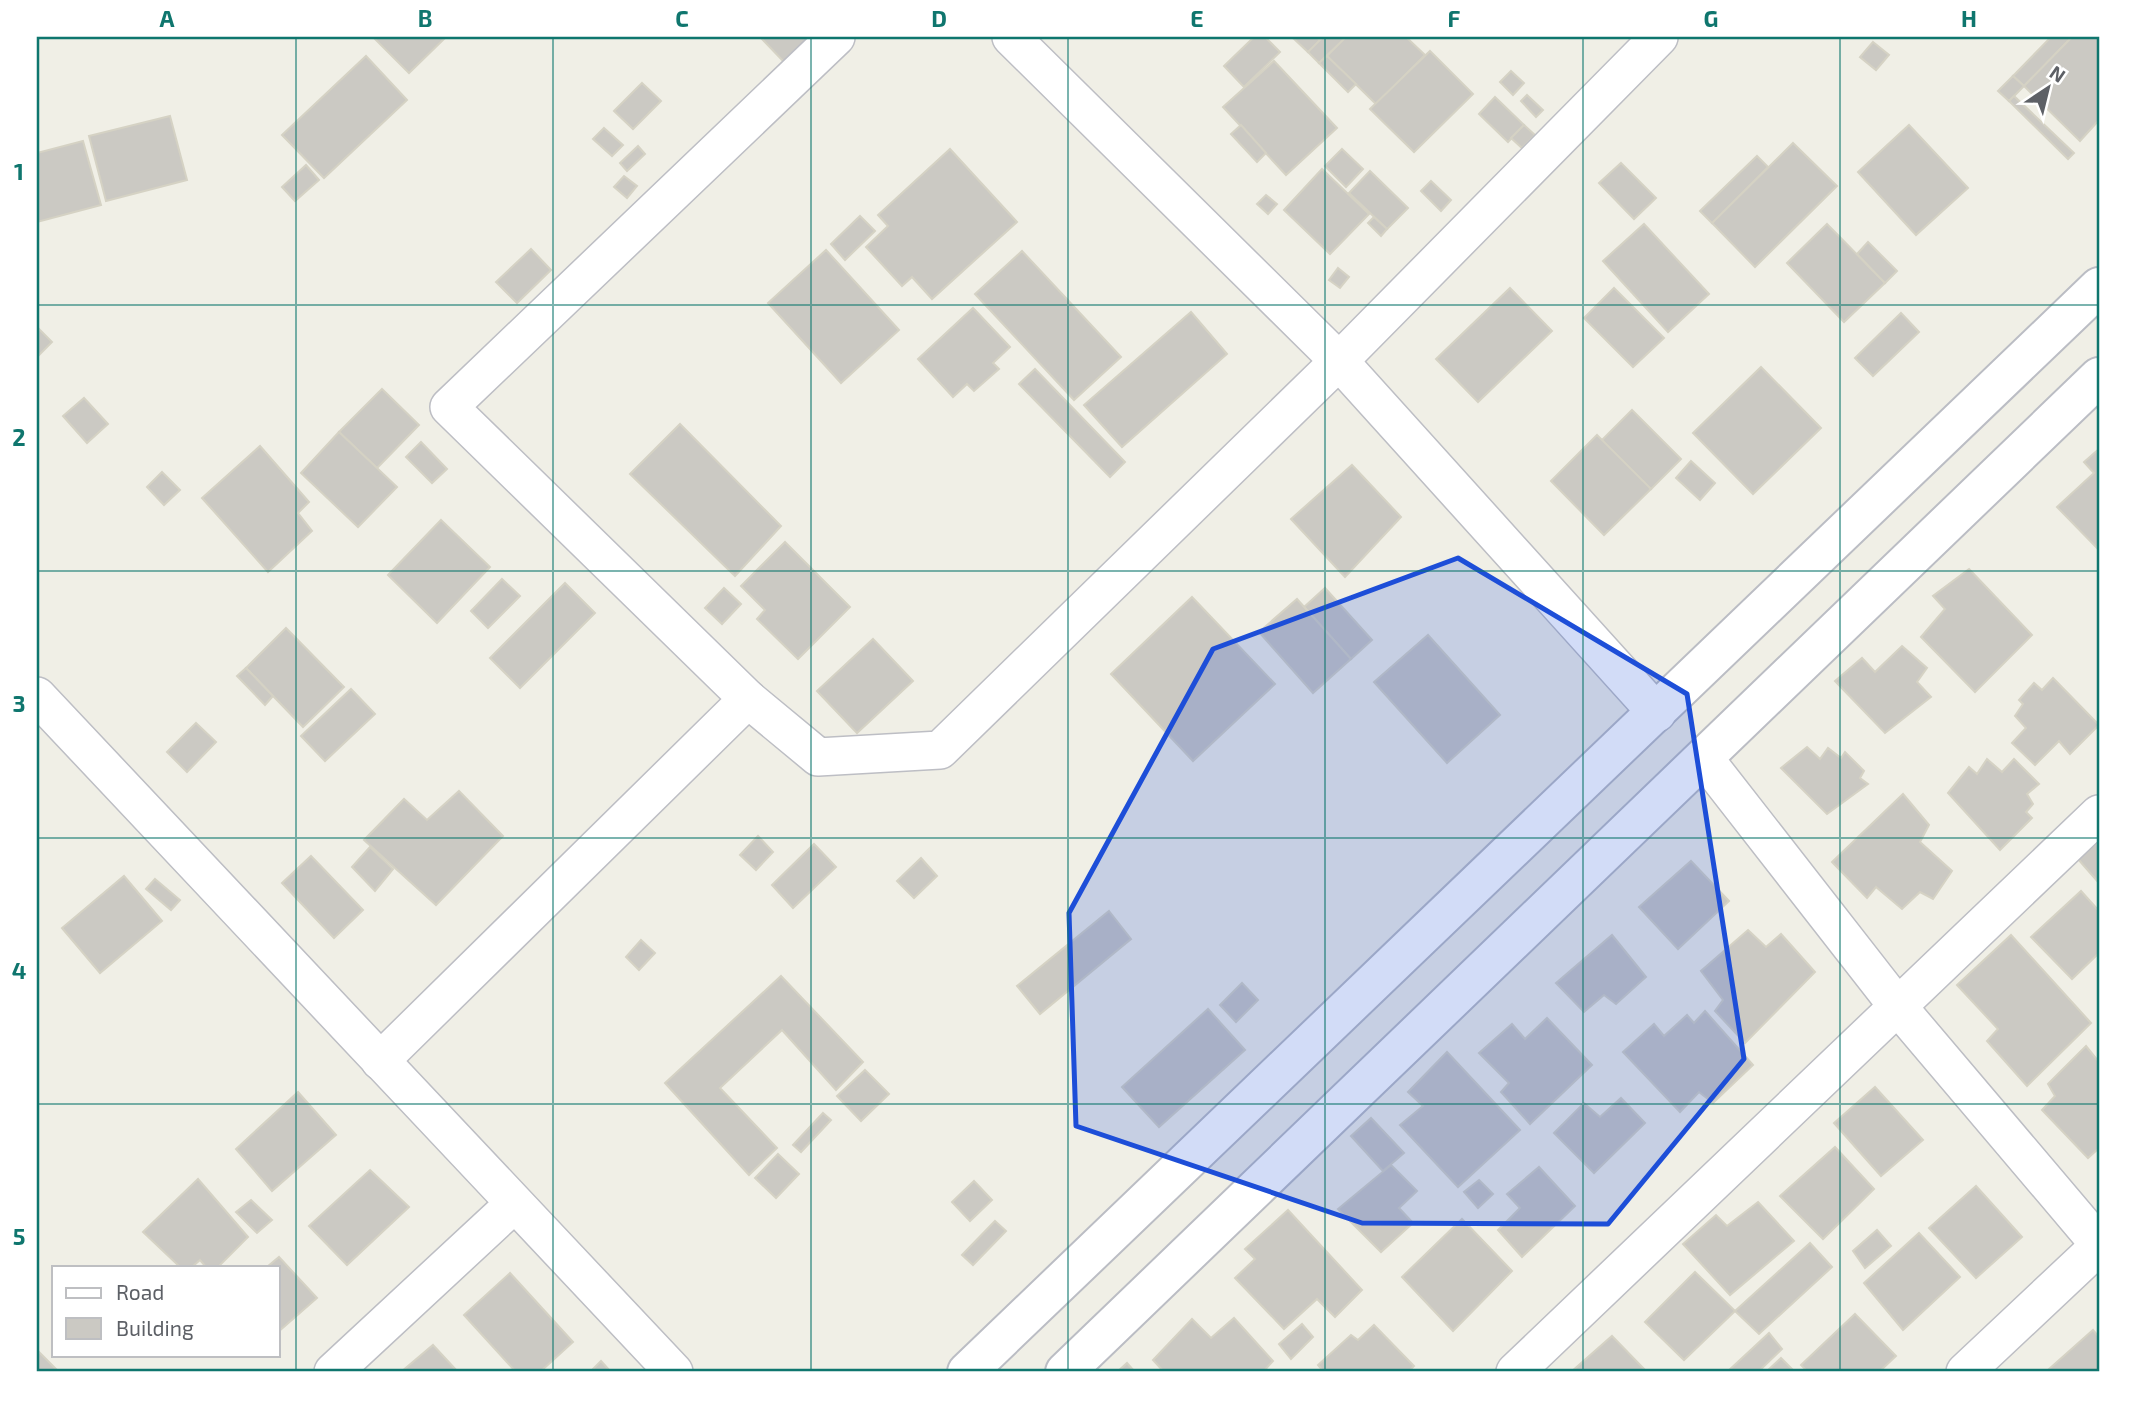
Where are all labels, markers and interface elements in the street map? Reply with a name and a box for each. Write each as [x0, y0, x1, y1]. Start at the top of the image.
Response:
text: A [159, 4, 175, 32]
text: B [418, 4, 432, 32]
text: C [675, 4, 689, 32]
text: D [931, 4, 947, 32]
text: E [1190, 4, 1204, 32]
text: F [1448, 4, 1461, 32]
text: G [1704, 4, 1718, 32]
text: H [1961, 4, 1977, 32]
north arrow [2014, 52, 2084, 122]
text: N [2046, 60, 2070, 87]
text: 1 [14, 157, 24, 185]
text: 2 [12, 423, 26, 451]
text: 3 [12, 689, 26, 717]
text: 4 [12, 956, 26, 984]
text: 5 [13, 1222, 25, 1250]
legend [52, 1266, 280, 1356]
text: Road [116, 1279, 164, 1304]
text: Building [116, 1315, 194, 1340]

